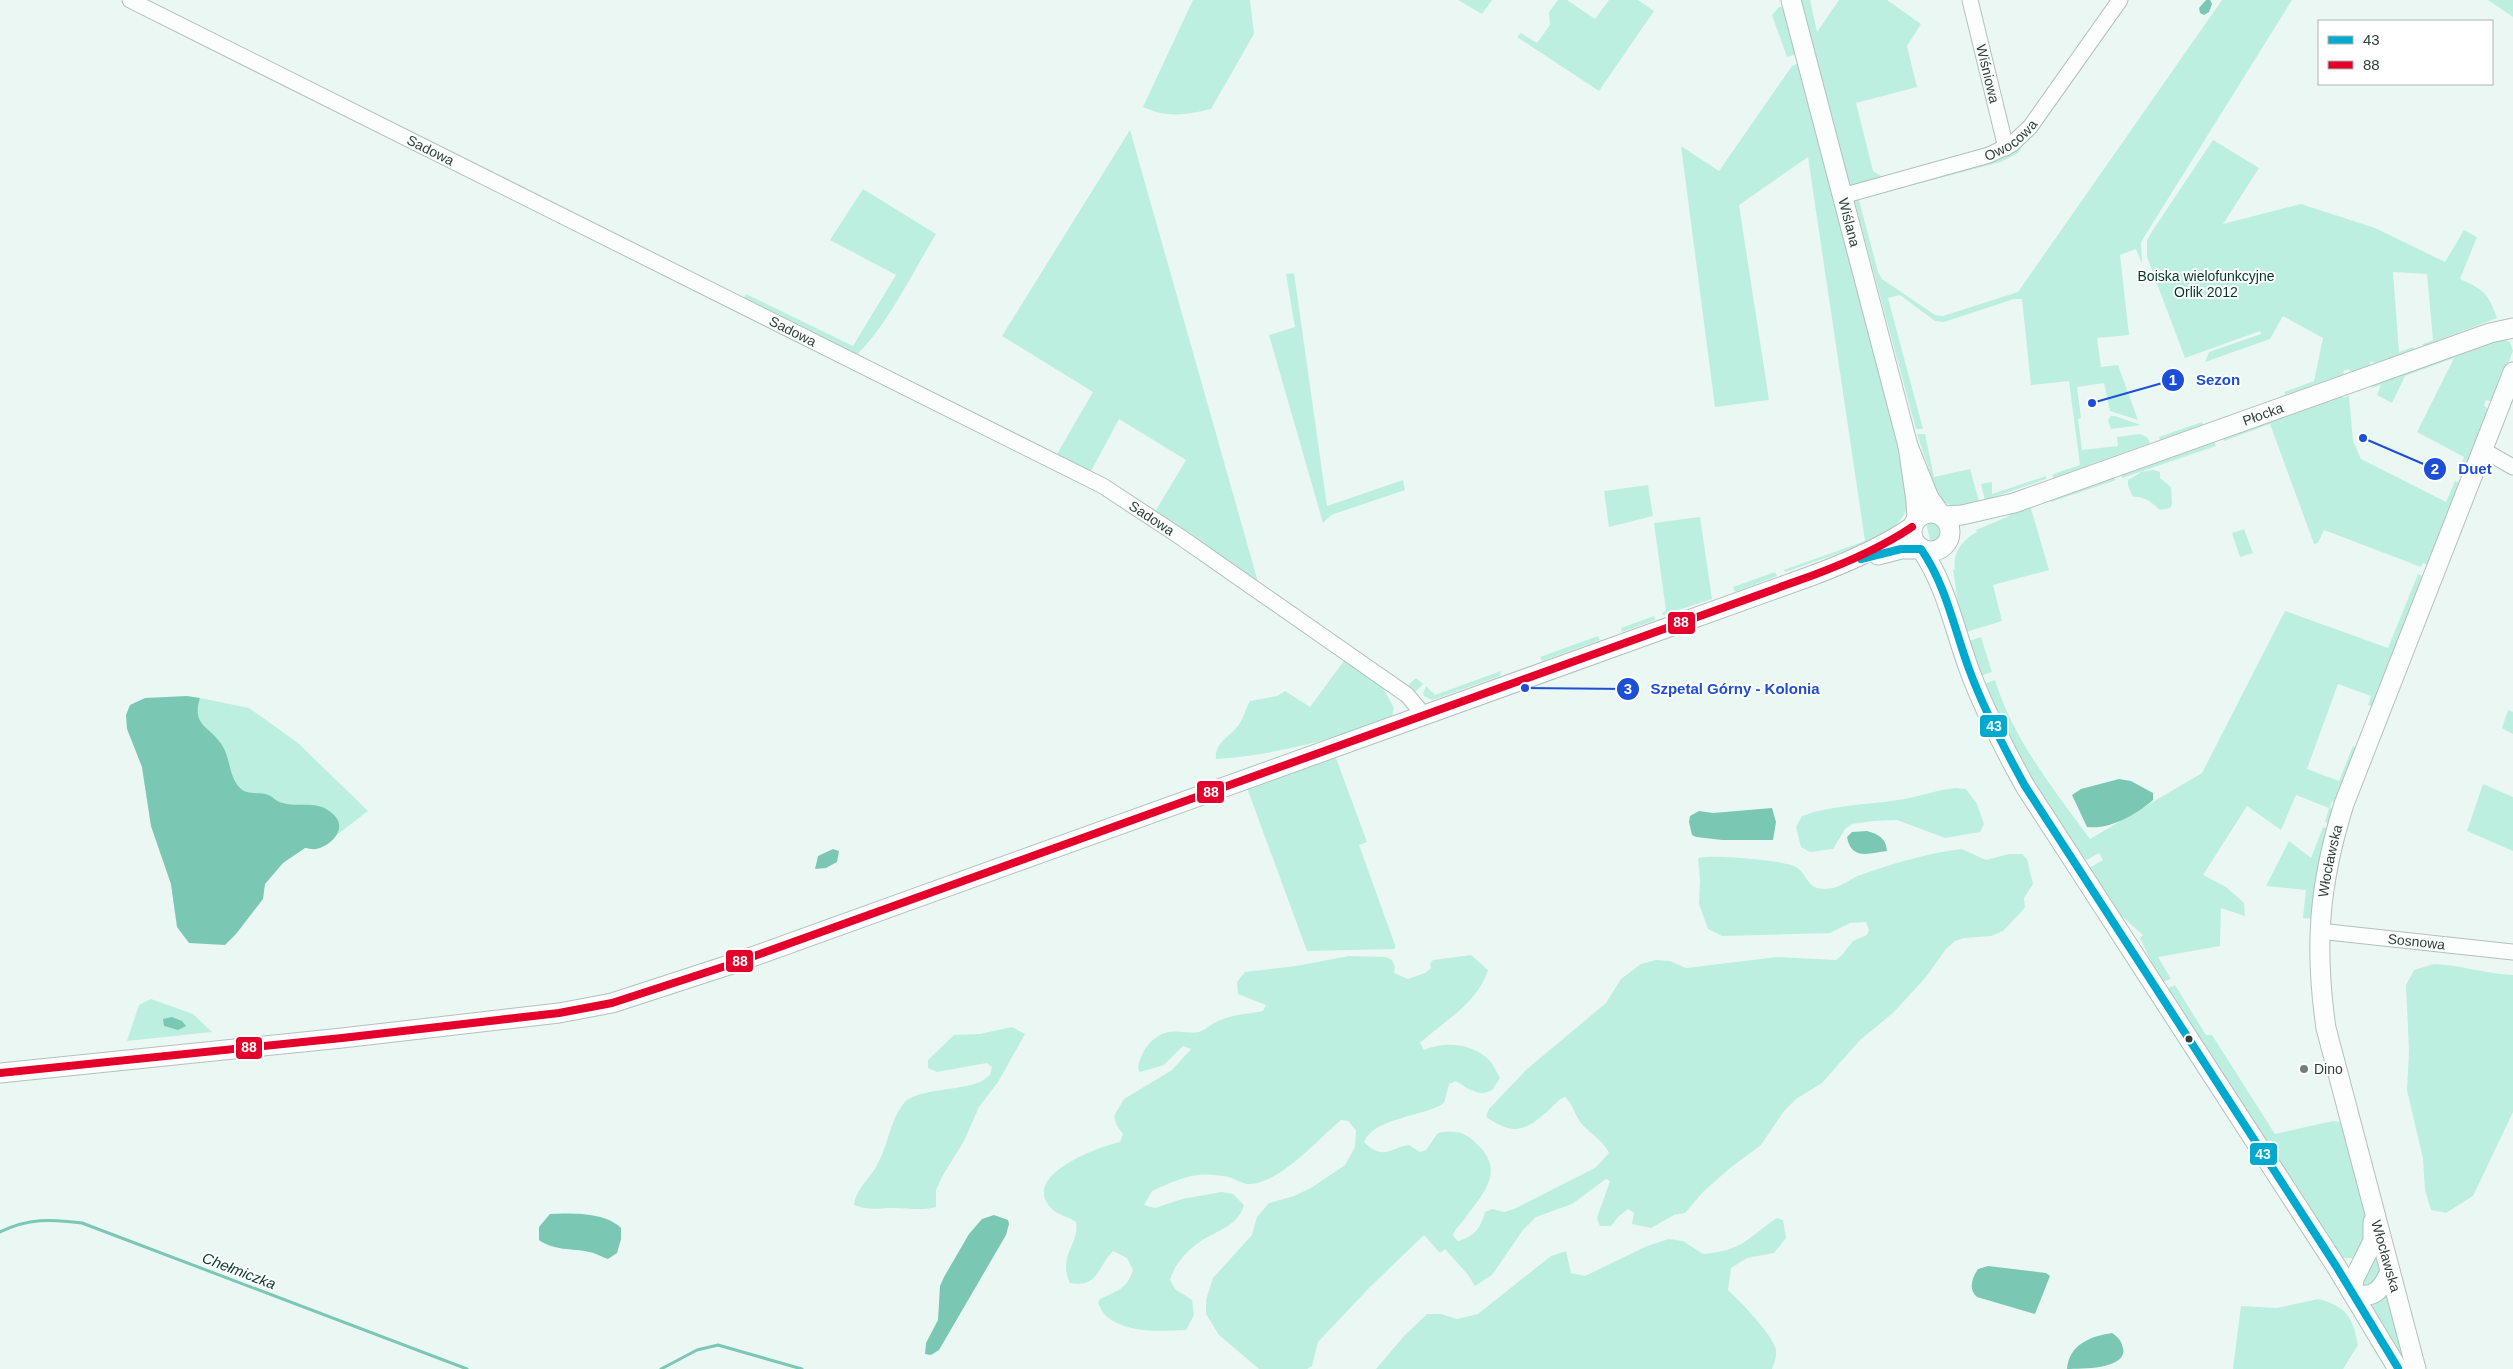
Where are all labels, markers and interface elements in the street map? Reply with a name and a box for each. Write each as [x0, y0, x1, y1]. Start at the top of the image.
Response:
legend [2318, 20, 2493, 85]
text: 43 [2363, 31, 2380, 48]
street label: Wiśniowa [1973, 43, 2003, 105]
text: 88 [2363, 56, 2380, 73]
street label: Owocowa [1982, 117, 2041, 164]
street label: Sadowa [404, 132, 457, 169]
street label: Wiślana [1835, 196, 1863, 249]
park label: Boiska wielofunkcyjne Orlik 2012 [2138, 268, 2275, 300]
street label: Sadowa [767, 313, 819, 350]
callout: Sezon [2161, 365, 2250, 395]
text: 1 [2169, 371, 2177, 388]
text: Sezon [2196, 371, 2240, 388]
street label: Płocka [2240, 399, 2286, 429]
callout: Duet [2423, 454, 2501, 484]
text: 2 [2431, 460, 2439, 477]
text: Duet [2458, 460, 2492, 477]
street label: Sadowa [1126, 497, 1177, 539]
line badge: 88 [1667, 611, 1696, 635]
text: 88 [1673, 614, 1689, 630]
callout: Szpetal Górny - Kolonia [1616, 674, 1830, 704]
text: 3 [1624, 680, 1632, 697]
text: Szpetal Górny - Kolonia [1650, 680, 1820, 697]
line badge: 43 [1979, 714, 2008, 738]
text: 43 [1986, 718, 2002, 734]
line badge: 88 [1196, 780, 1225, 804]
text: 88 [1203, 784, 1219, 800]
street label: Włocławska [2315, 823, 2346, 898]
street label: Sosnowa [2387, 930, 2446, 953]
line badge: 88 [725, 949, 754, 973]
text: 88 [732, 953, 748, 969]
unlabelled marker [2184, 1034, 2194, 1044]
line badge: 88 [235, 1036, 263, 1060]
text: 88 [241, 1039, 257, 1055]
place label: Dino [2314, 1061, 2343, 1077]
marker: Dino [2298, 1063, 2310, 1075]
line badge: 43 [2249, 1142, 2278, 1166]
text: 43 [2255, 1146, 2271, 1162]
street label: Włocławska [2368, 1218, 2404, 1294]
water label: Chełmiczka [200, 1249, 278, 1292]

